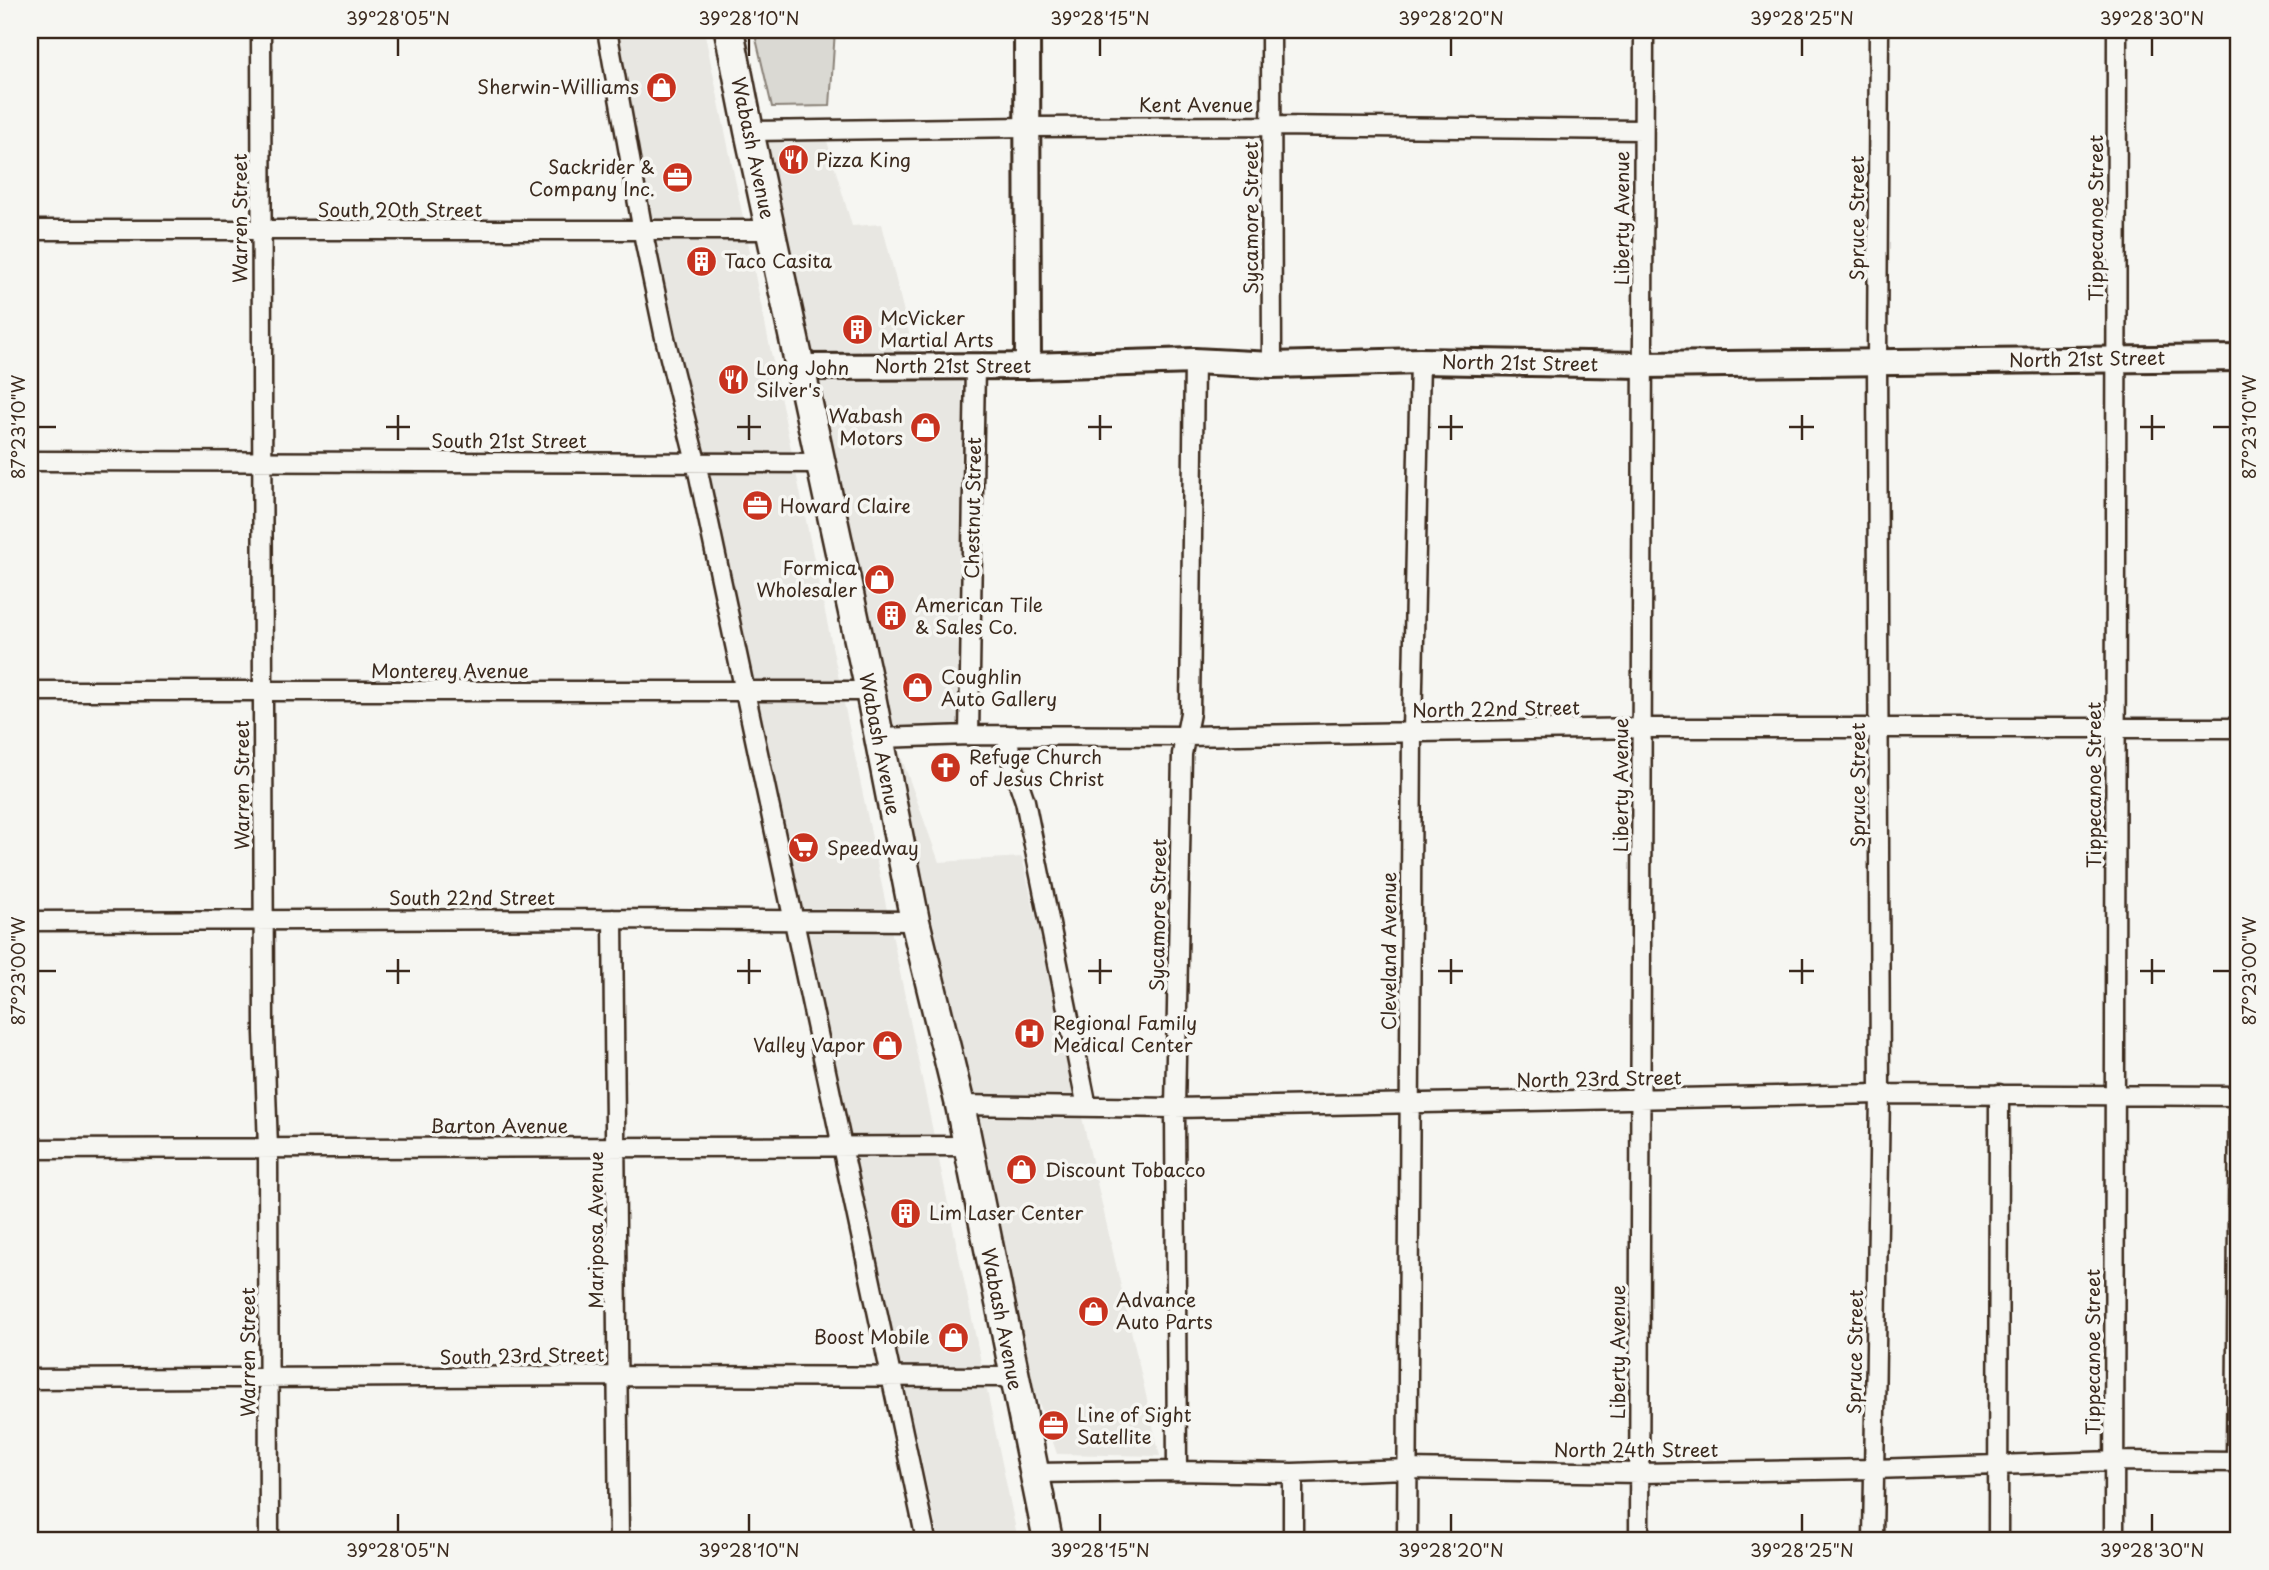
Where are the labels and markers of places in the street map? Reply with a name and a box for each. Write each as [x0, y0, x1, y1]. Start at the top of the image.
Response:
shop icon: Sherwin-Williams [645, 70, 679, 104]
place label: Sherwin-Williams [477, 72, 639, 100]
restaurant icon: Pizza King [776, 143, 810, 177]
place label: Pizza King [816, 145, 911, 173]
place label: Sackrider & Company Inc. [529, 152, 655, 202]
office icon: Sackrider & Company Inc. [661, 161, 695, 195]
building icon: Taco Casita [684, 244, 718, 278]
place label: Taco Casita [724, 246, 832, 274]
place label: McVicker Martial Arts [880, 303, 993, 353]
building icon: McVicker Martial Arts [840, 312, 874, 346]
place label: Long John Silver's [756, 353, 849, 403]
restaurant icon: Long John Silver's [716, 362, 750, 396]
place label: Wabash Motors [829, 401, 903, 451]
shop icon: Wabash Motors [909, 410, 943, 444]
office icon: Howard Claire [740, 489, 774, 523]
place label: Howard Claire [780, 491, 911, 519]
place label: Formica Wholesaler [756, 553, 857, 603]
shop icon: Formica Wholesaler [863, 562, 897, 596]
place label: American Tile & Sales Co. [915, 590, 1043, 640]
building icon: American Tile & Sales Co. [875, 599, 909, 633]
place label: Coughlin Auto Gallery [941, 662, 1057, 712]
shop icon: Coughlin Auto Gallery [901, 671, 935, 705]
place label: Refuge Church of Jesus Christ [969, 742, 1104, 792]
church icon: Refuge Church of Jesus Christ [929, 751, 963, 785]
supermarket icon: Speedway [787, 831, 821, 865]
place label: Speedway [827, 833, 919, 861]
place label: Regional Family Medical Center [1053, 1008, 1197, 1058]
hospital icon: Regional Family Medical Center [1013, 1017, 1047, 1051]
shop icon: Valley Vapor [871, 1028, 905, 1062]
place label: Valley Vapor [753, 1030, 865, 1058]
shop icon: Discount Tobacco [1005, 1153, 1039, 1187]
place label: Discount Tobacco [1045, 1155, 1206, 1183]
building icon: Lim Laser Center [889, 1196, 923, 1230]
place label: Lim Laser Center [929, 1198, 1084, 1226]
place label: Advance Auto Parts [1116, 1285, 1213, 1335]
shop icon: Advance Auto Parts [1076, 1294, 1110, 1328]
shop icon: Boost Mobile [936, 1320, 970, 1354]
place label: Boost Mobile [814, 1322, 930, 1350]
place label: Line of Sight Satellite [1077, 1400, 1192, 1450]
office icon: Line of Sight Satellite [1037, 1409, 1071, 1443]

